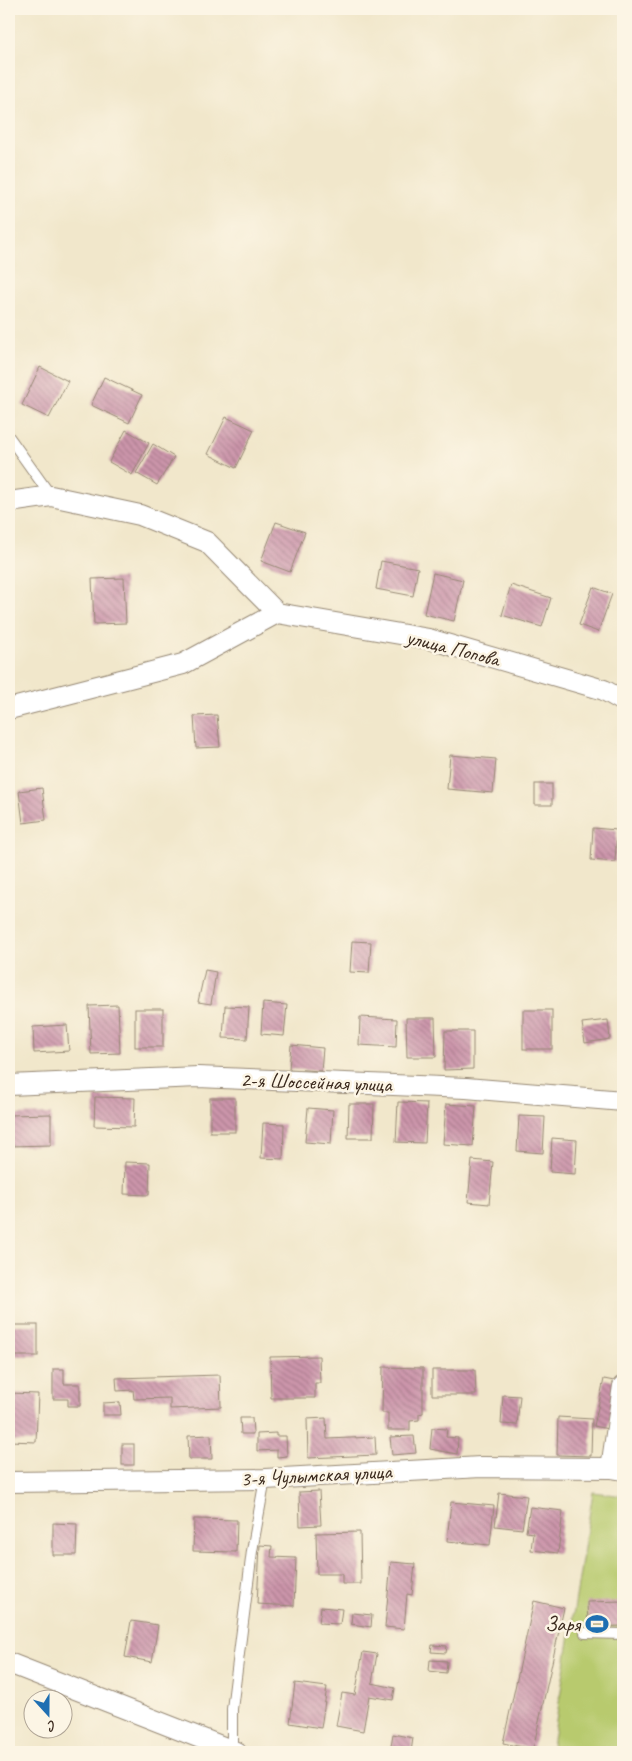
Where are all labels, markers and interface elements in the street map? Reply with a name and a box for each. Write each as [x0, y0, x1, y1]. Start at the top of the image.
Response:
street label: улица Попова [402, 623, 505, 673]
street label: 2-я Шоссейная улица [240, 1066, 394, 1098]
street label: 3-я Чулымская улица [240, 1458, 394, 1492]
place label: Заря [545, 1611, 581, 1637]
sports icon: Заря [584, 1611, 610, 1637]
north arrow [22, 1688, 72, 1738]
text: С [44, 1717, 59, 1736]

